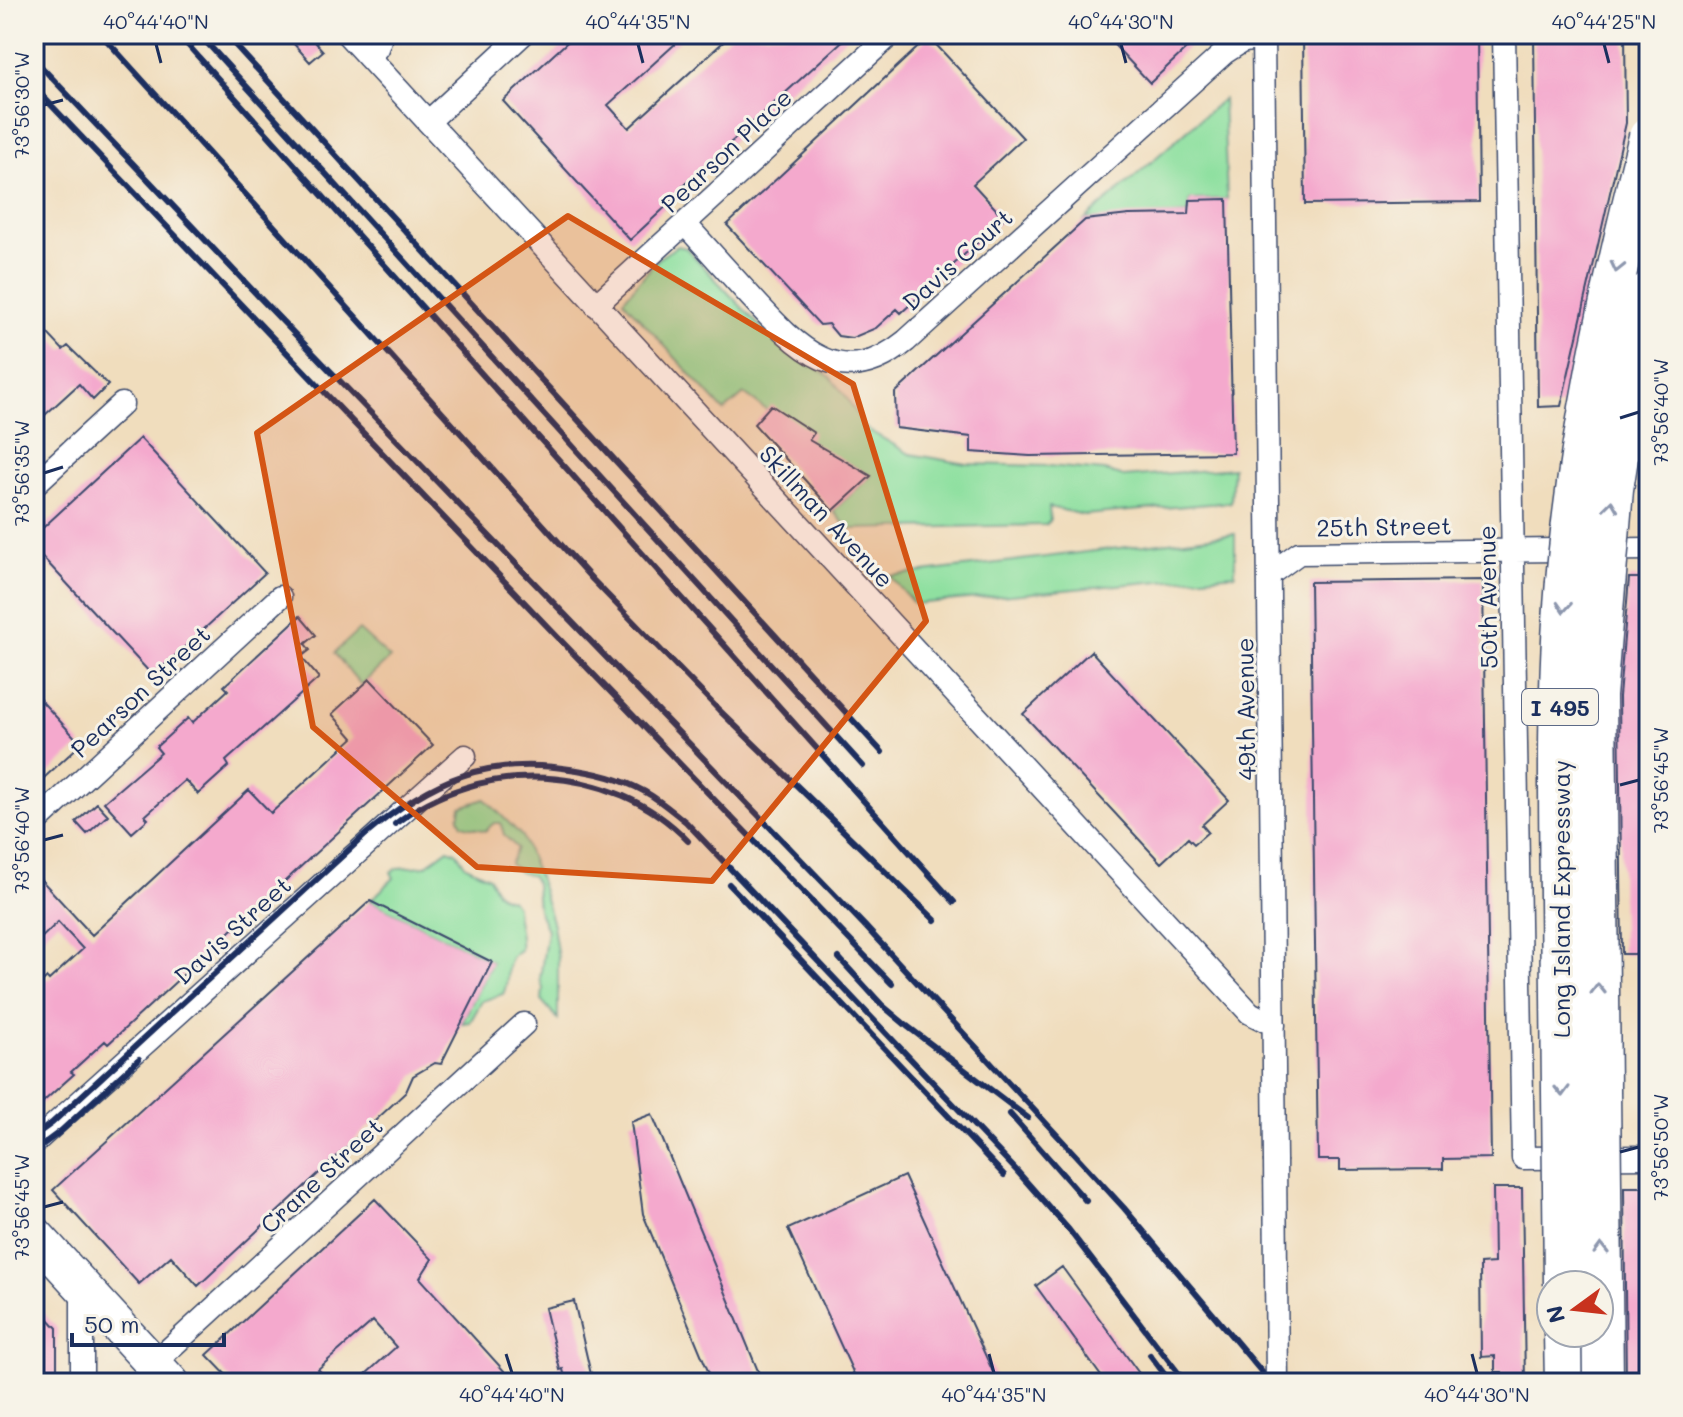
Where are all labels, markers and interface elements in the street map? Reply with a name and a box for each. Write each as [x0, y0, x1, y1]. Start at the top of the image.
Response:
text: 40°44'40"N [103, 8, 209, 34]
text: 40°44'35"N [586, 8, 690, 34]
text: 40°44'30"N [1068, 8, 1174, 34]
text: 40°44'25"N [1552, 8, 1656, 34]
text: 73°56'30"W [8, 51, 34, 159]
street label: Pearson Place [654, 81, 798, 219]
street label: Davis Court [895, 201, 1019, 317]
one-way arrow [1609, 260, 1626, 274]
text: 73°56'40"W [1647, 358, 1673, 466]
text: 73°56'35"W [8, 420, 34, 526]
street label: Skillman Avenue [753, 438, 901, 594]
one-way arrow [1602, 499, 1619, 512]
street label: 25th Street [1316, 509, 1452, 543]
street label: 50th Avenue [1470, 525, 1504, 669]
one-way arrow [1556, 601, 1573, 614]
street label: Pearson Street [64, 618, 216, 764]
street label: 49th Avenue [1228, 637, 1262, 781]
road number: I 495 [1522, 689, 1598, 725]
text: 73°56'45"W [1647, 727, 1673, 833]
street label: Long Island Expressway [1545, 760, 1576, 1038]
text: 73°56'40"W [8, 786, 34, 894]
street label: Davis Street [167, 869, 297, 991]
one-way arrow [1589, 982, 1607, 995]
one-way arrow [1553, 1085, 1571, 1098]
text: 73°56'50"W [1647, 1093, 1673, 1201]
street label: Crane Street [253, 1110, 389, 1240]
text: 73°56'45"W [8, 1154, 34, 1260]
one-way arrow [1592, 1242, 1610, 1255]
north arrow [1535, 1269, 1615, 1349]
scale bar [72, 1297, 224, 1347]
text: N [1539, 1302, 1571, 1326]
text: 50 m [84, 1308, 140, 1339]
text: 40°44'40"N [459, 1381, 565, 1407]
text: 40°44'35"N [942, 1381, 1046, 1407]
text: 40°44'30"N [1424, 1381, 1530, 1407]

